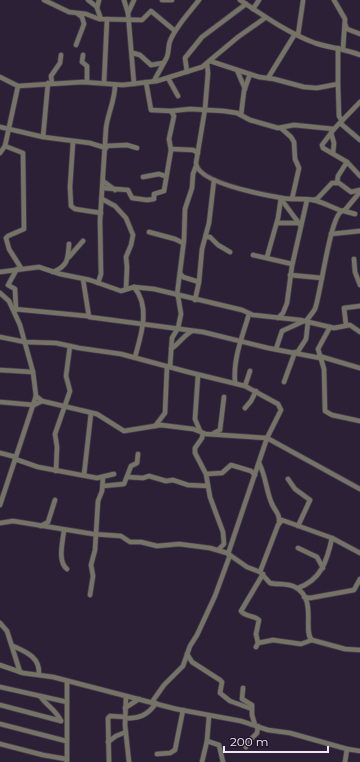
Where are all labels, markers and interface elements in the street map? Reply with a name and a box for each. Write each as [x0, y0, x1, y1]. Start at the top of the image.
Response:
scale bar [224, 728, 328, 754]
text: 200 m [230, 734, 269, 749]

